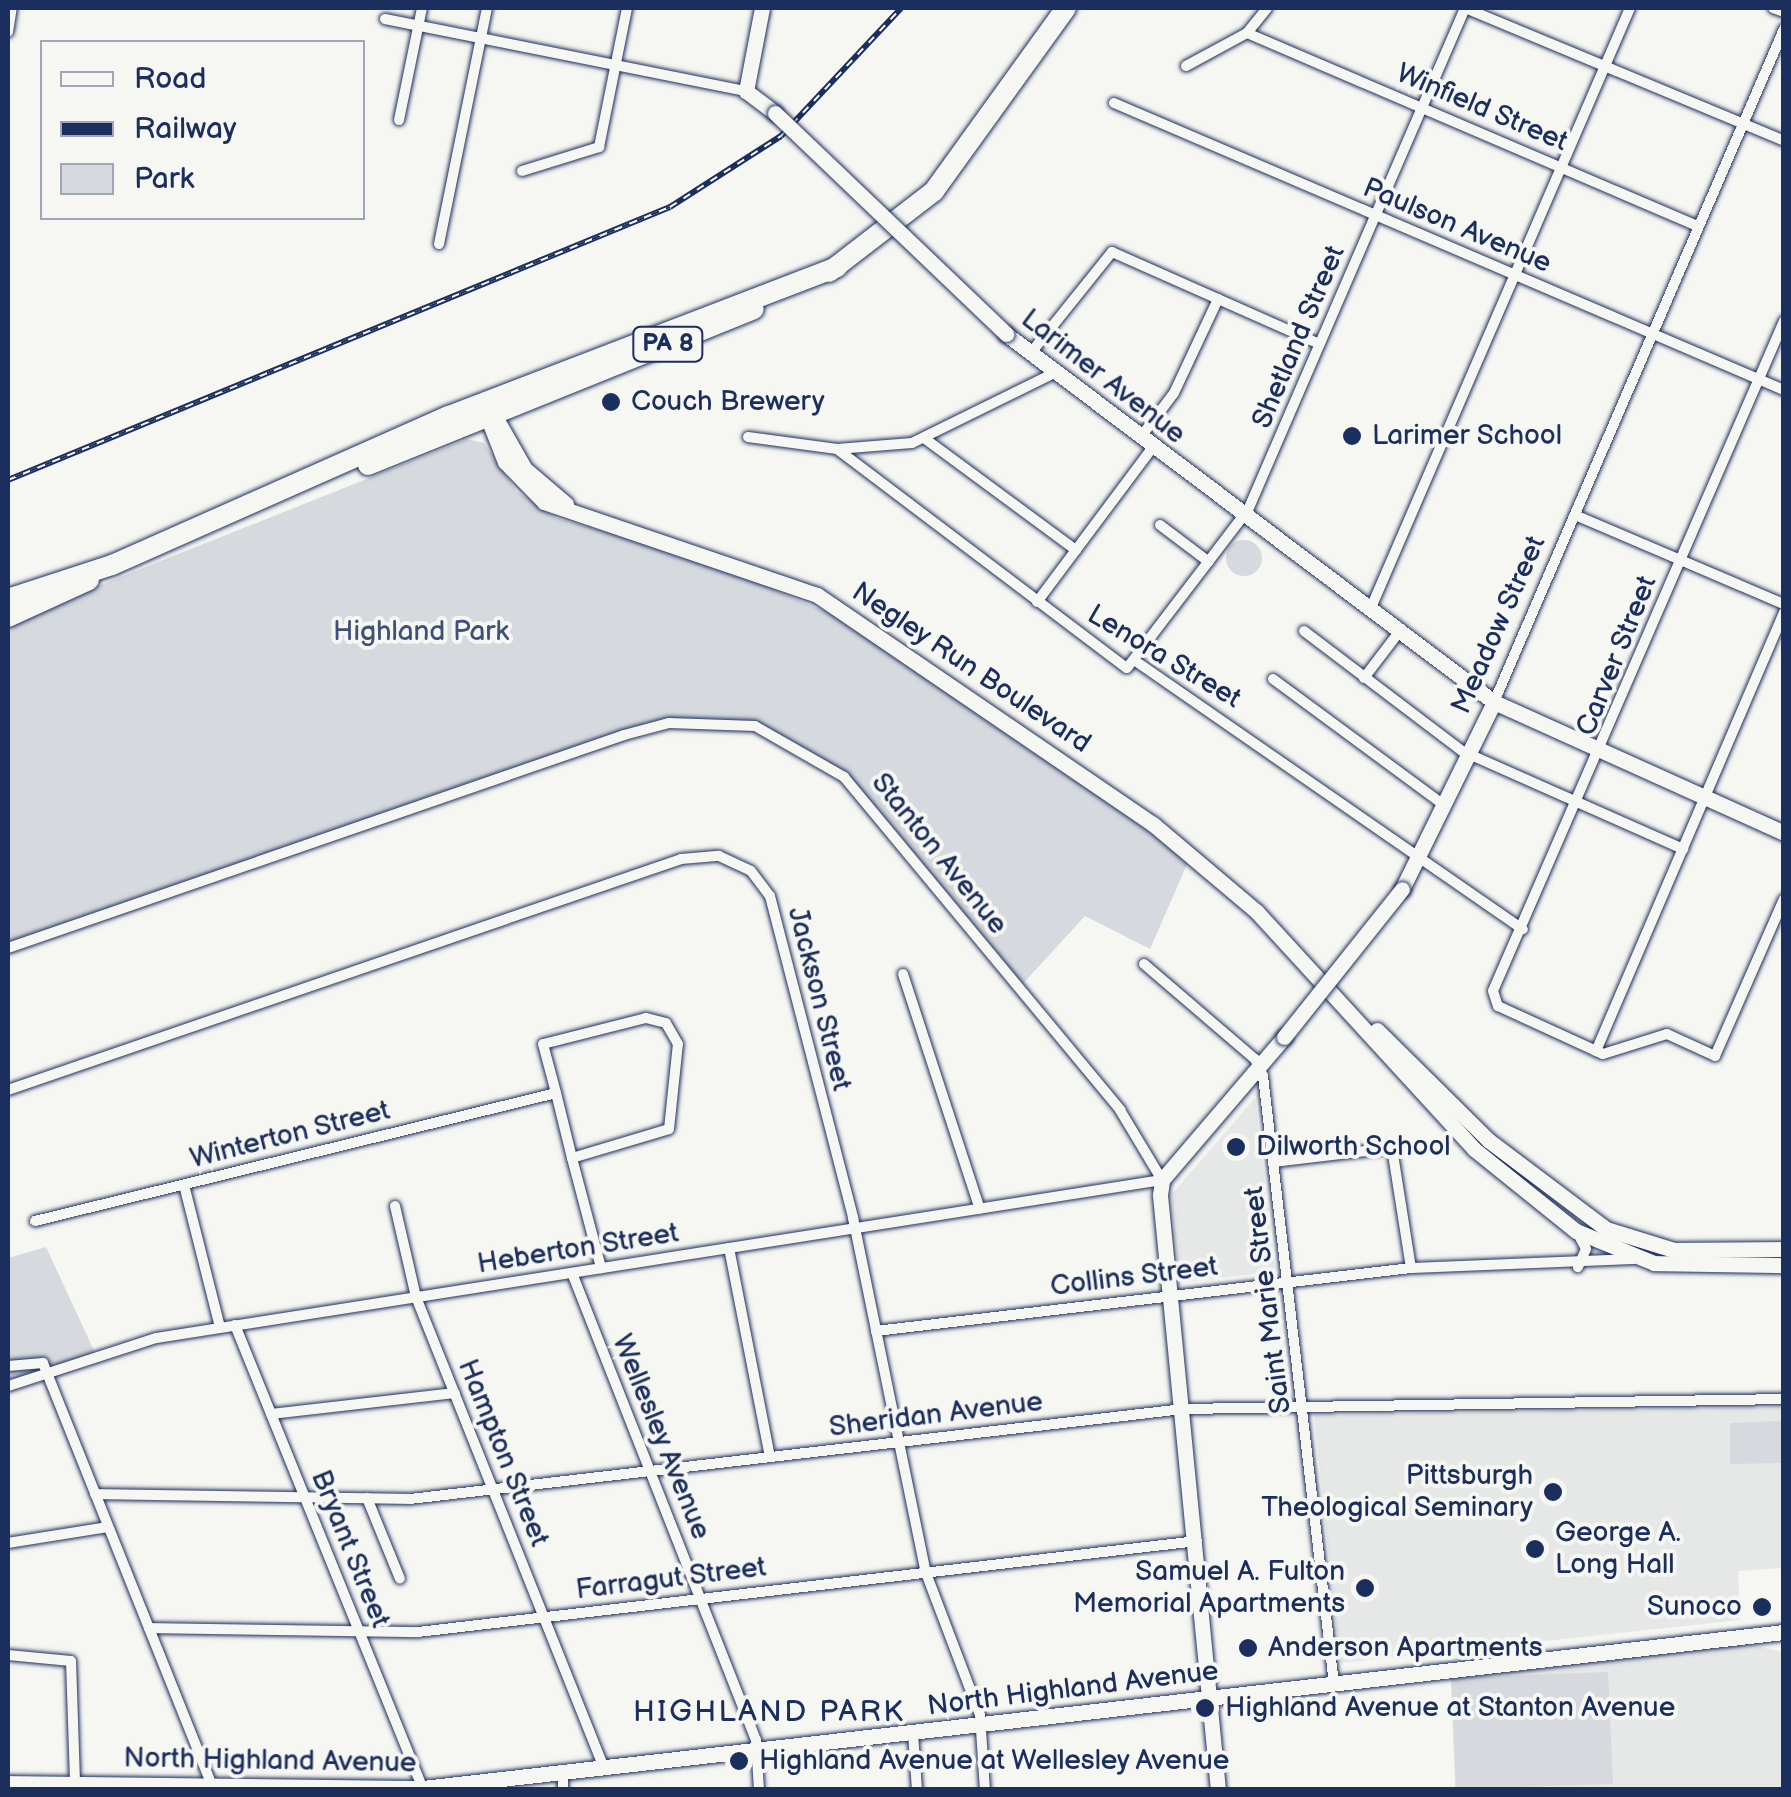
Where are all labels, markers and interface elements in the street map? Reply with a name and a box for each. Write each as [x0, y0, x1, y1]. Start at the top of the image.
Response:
legend [40, 40, 365, 220]
street label: Winfield Street [1391, 57, 1573, 159]
text: Road [134, 61, 207, 97]
text: Railway [134, 111, 236, 147]
text: Park [134, 161, 194, 197]
street label: Paulson Avenue [1358, 171, 1556, 281]
street label: Shetland Street [1245, 240, 1353, 434]
street label: Larimer Avenue [1014, 302, 1192, 452]
road number: PA 8 [630, 324, 706, 364]
place label: Couch Brewery [631, 385, 825, 419]
marker: Couch Brewery [600, 391, 622, 413]
place label: Larimer School [1372, 419, 1563, 453]
marker: Larimer School [1341, 425, 1363, 447]
street label: Meadow Street [1445, 531, 1553, 719]
street label: Carver Street [1570, 571, 1664, 741]
street label: Negley Run Boulevard [844, 575, 1098, 761]
street label: Lenora Street [1081, 598, 1247, 716]
park label: Highland Park [333, 615, 509, 649]
street label: Stanton Avenue [864, 767, 1014, 941]
street label: Jackson Street [780, 903, 858, 1095]
street label: Winterton Street [186, 1094, 394, 1176]
place label: Dilworth School [1256, 1130, 1451, 1164]
marker: Dilworth School [1225, 1136, 1247, 1158]
street label: Saint Marie Street [1237, 1184, 1299, 1416]
street label: Heberton Street [475, 1216, 681, 1282]
street label: Collins Street [1048, 1250, 1220, 1304]
street label: Wellesley Avenue [604, 1329, 718, 1545]
street label: Hampton Street [450, 1354, 556, 1552]
street label: Sheridan Avenue [827, 1385, 1045, 1445]
place label: Pittsburgh Theological Seminary [1261, 1459, 1533, 1525]
street label: Bryant Street [303, 1465, 397, 1633]
marker: Pittsburgh Theological Seminary [1542, 1481, 1564, 1503]
place label: George A. Long Hall [1555, 1516, 1681, 1582]
marker: George A. Long Hall [1524, 1538, 1546, 1560]
street label: Farragut Street [574, 1551, 768, 1607]
place label: Samuel A. Fulton Memorial Apartments [1073, 1555, 1345, 1621]
marker: Samuel A. Fulton Memorial Apartments [1354, 1577, 1376, 1599]
place label: Sunoco [1647, 1590, 1742, 1624]
marker: Sunoco [1751, 1596, 1773, 1618]
place label: Anderson Apartments [1268, 1631, 1543, 1665]
marker: Anderson Apartments [1237, 1637, 1259, 1659]
street label: North Highland Avenue [926, 1654, 1220, 1724]
place label: Highland Avenue at Stanton Avenue [1225, 1691, 1676, 1725]
district label: HIGHLAND PARK [633, 1694, 905, 1730]
marker: Highland Avenue at Stanton Avenue [1194, 1697, 1216, 1719]
street label: North Highland Avenue [123, 1742, 417, 1780]
place label: Highland Avenue at Wellesley Avenue [759, 1744, 1232, 1778]
marker: Highland Avenue at Wellesley Avenue [728, 1750, 750, 1772]

